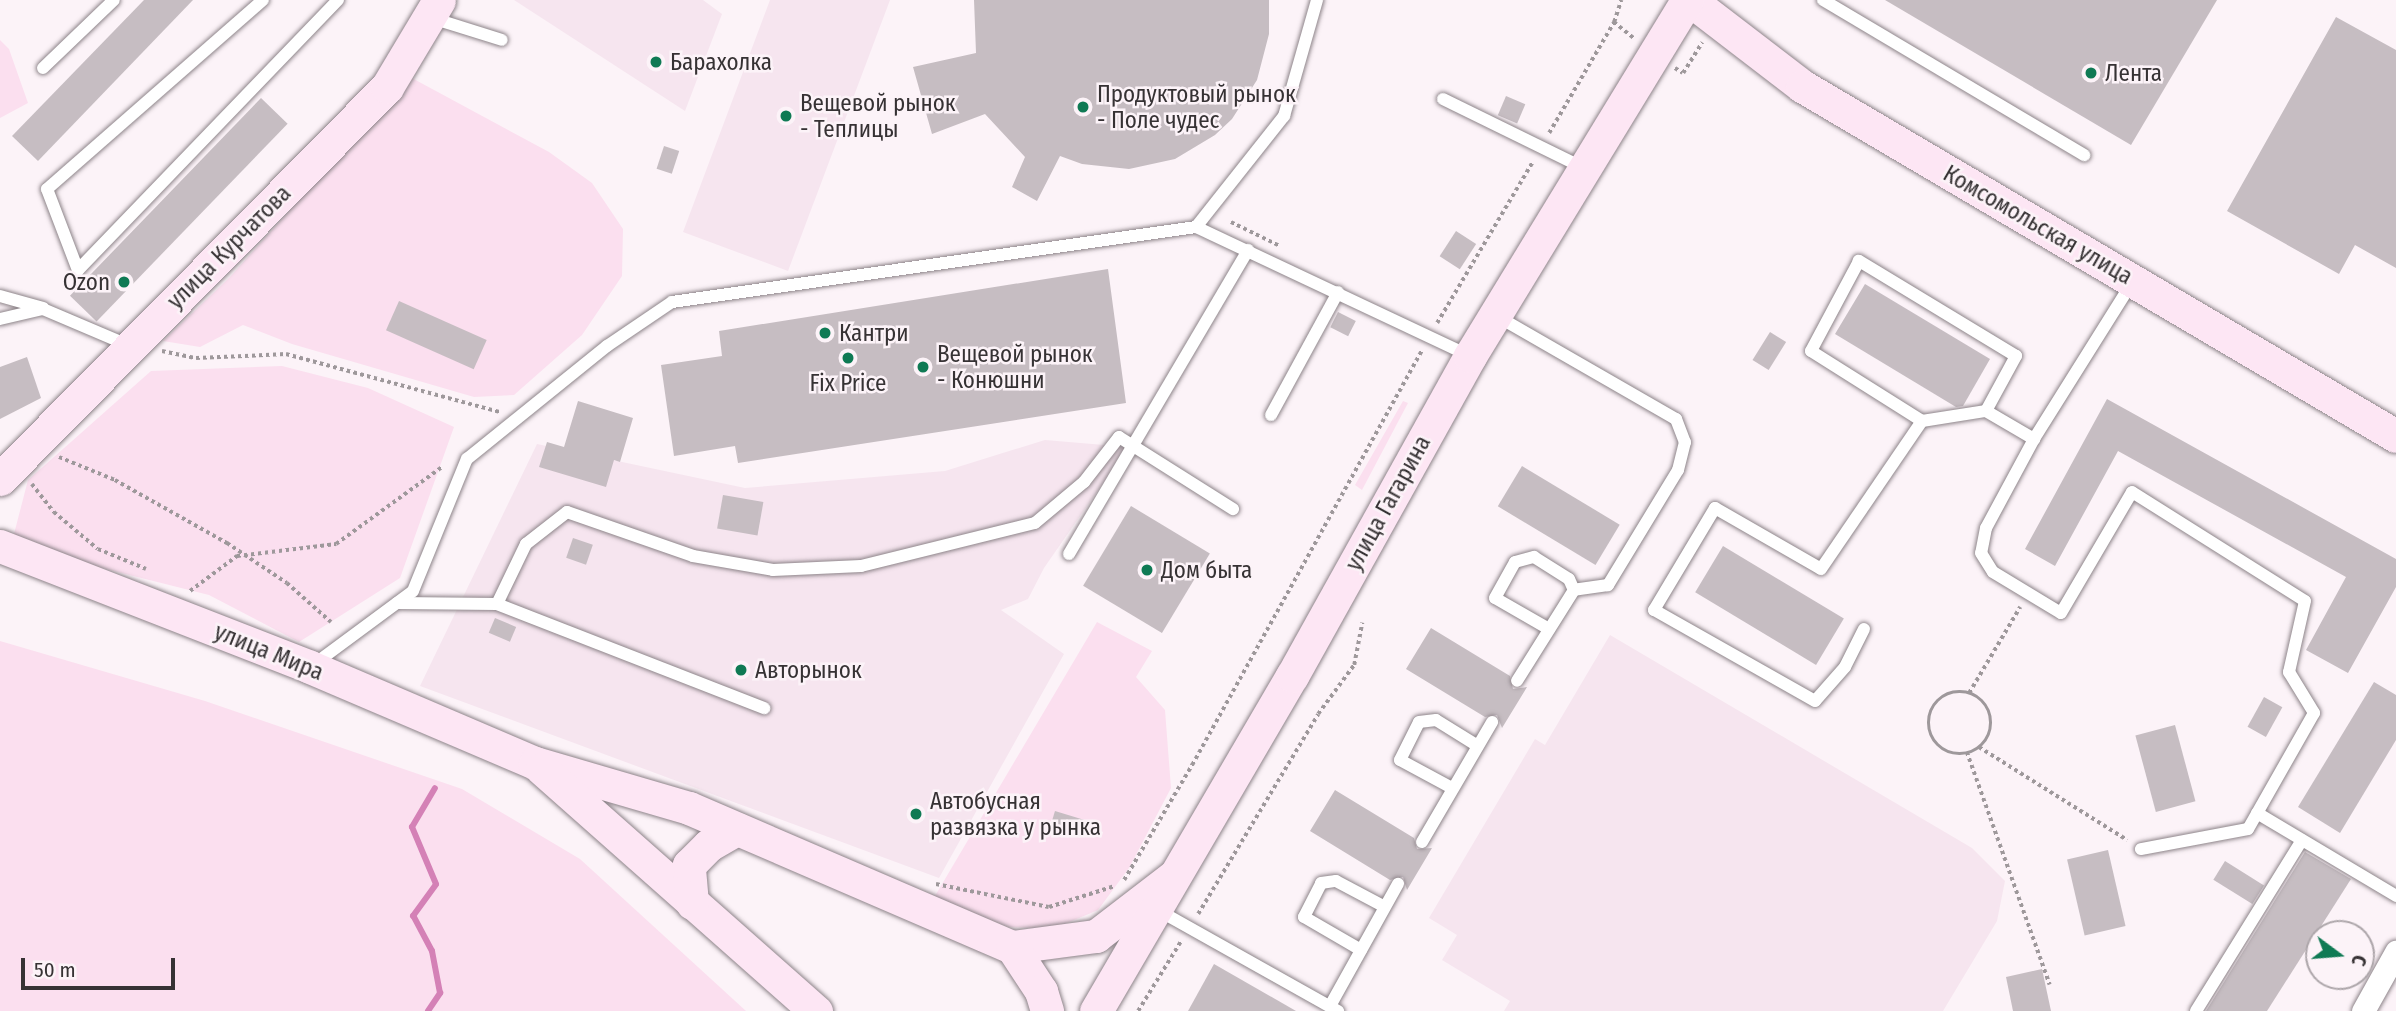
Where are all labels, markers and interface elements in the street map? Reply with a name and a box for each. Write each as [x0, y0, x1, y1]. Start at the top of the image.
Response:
place label: Барахолка [670, 48, 772, 76]
marker: Барахолка [648, 54, 664, 70]
place label: Лента [2105, 59, 2162, 87]
marker: Лента [2083, 65, 2099, 81]
place label: Продуктовый рынок - Поле чудес [1097, 80, 1296, 134]
place label: Вещевой рынок - Теплицы [800, 89, 956, 143]
marker: Продуктовый рынок - Поле чудес [1075, 99, 1091, 115]
marker: Вещевой рынок - Теплицы [778, 108, 794, 124]
street label: Комсомольская улица [1938, 160, 2138, 290]
street label: улица Курчатова [162, 180, 296, 314]
place label: Ozon [63, 268, 110, 296]
marker: Ozon [116, 274, 132, 290]
place label: Кантри [839, 319, 909, 347]
marker: Кантри [817, 325, 833, 341]
place label: Вещевой рынок - Конюшни [937, 340, 1093, 394]
marker: Fix Price [840, 350, 856, 366]
marker: Вещевой рынок - Конюшни [915, 359, 931, 375]
place label: Fix Price [810, 369, 886, 397]
street label: улица Гагарина [1340, 431, 1436, 575]
place label: Дом быта [1161, 556, 1252, 584]
marker: Дом быта [1139, 562, 1155, 578]
street label: улица Мира [211, 618, 327, 686]
place label: Авторынок [755, 656, 862, 684]
marker: Авторынок [733, 662, 749, 678]
place label: Автобусная развязка у рынка [930, 787, 1101, 841]
marker: Автобусная развязка у рынка [908, 806, 924, 822]
north arrow [2305, 920, 2375, 990]
scale bar [24, 944, 178, 988]
text: С [2346, 952, 2371, 968]
text: 50 m [34, 957, 76, 983]

